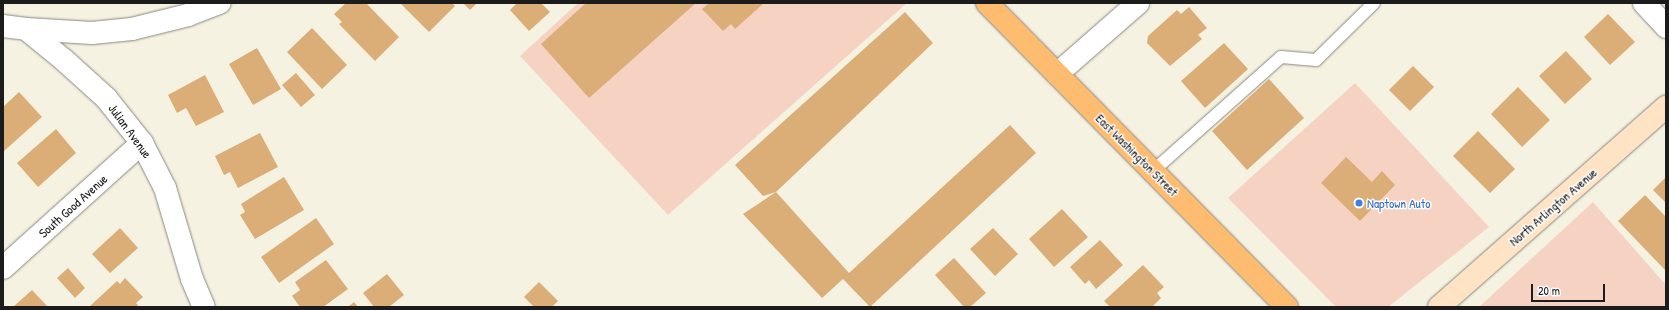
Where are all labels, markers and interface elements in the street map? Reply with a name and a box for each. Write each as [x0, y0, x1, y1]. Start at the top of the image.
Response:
street label: Julian Avenue [105, 101, 155, 161]
street label: East Washington Street [1092, 110, 1182, 200]
street label: North Arlington Avenue [1506, 165, 1600, 249]
street label: South Good Avenue [35, 171, 111, 241]
place label: Naptown Auto [1367, 195, 1430, 211]
marker: Naptown Auto [1354, 198, 1364, 208]
scale bar [1533, 276, 1607, 302]
text: 20 m [1538, 282, 1560, 299]

